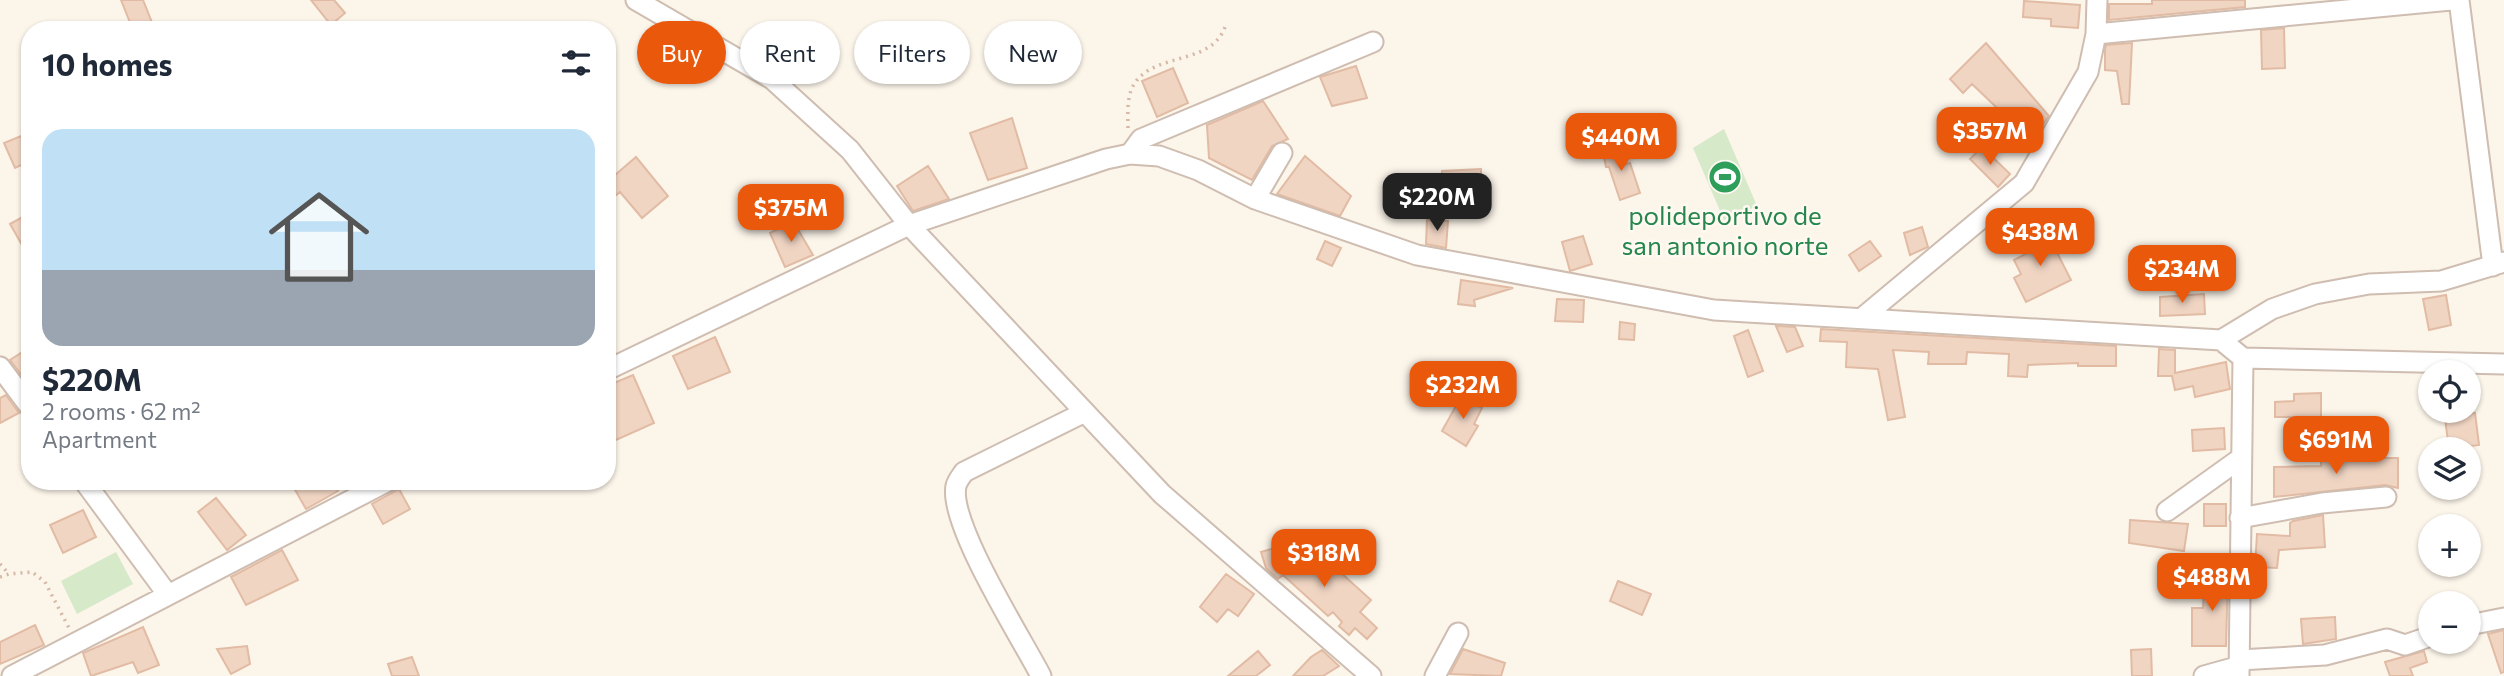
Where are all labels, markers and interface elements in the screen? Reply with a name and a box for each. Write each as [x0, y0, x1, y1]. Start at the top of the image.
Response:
chip: Buy [637, 21, 726, 84]
chip: Rent [740, 21, 840, 84]
chip: Filters [854, 21, 970, 84]
chip: New [984, 21, 1082, 84]
icon: filters [557, 44, 595, 82]
text: 10 homes [42, 45, 172, 82]
pin: $357M [1941, 108, 2039, 167]
pin: $440M [1572, 114, 1670, 173]
text: $357M [1953, 116, 2027, 144]
text: $440M [1582, 122, 1660, 150]
sports icon: polideportivo de san antonio norte [1706, 158, 1744, 196]
icon: home [256, 174, 382, 300]
pin: $220M [1388, 174, 1486, 233]
text: $220M [1399, 182, 1475, 210]
pin: $375M [742, 184, 840, 244]
text: $375M [754, 193, 828, 221]
place label: polideportivo de san antonio norte [1622, 199, 1828, 260]
pin: $438M [1991, 208, 2089, 268]
text: $438M [2001, 217, 2079, 245]
pin: $234M [2133, 246, 2231, 305]
text: $234M [2144, 254, 2220, 282]
text: $220M [42, 360, 142, 397]
map controls [2418, 360, 2481, 654]
button: locate [2418, 360, 2481, 423]
pin: $232M [1414, 362, 1512, 421]
text: $232M [1426, 370, 1500, 398]
text: 2 rooms · 62 m² [42, 397, 201, 425]
pin: $691M [2287, 416, 2385, 476]
text: Apartment [42, 425, 157, 453]
text: $691M [2299, 425, 2373, 453]
button: layers [2418, 437, 2481, 500]
button: + [2418, 514, 2481, 577]
pin: $318M [1275, 530, 1373, 589]
text: $318M [1287, 538, 1361, 566]
pin: $488M [2163, 554, 2261, 613]
text: $488M [2173, 562, 2251, 590]
button: − [2418, 591, 2481, 654]

